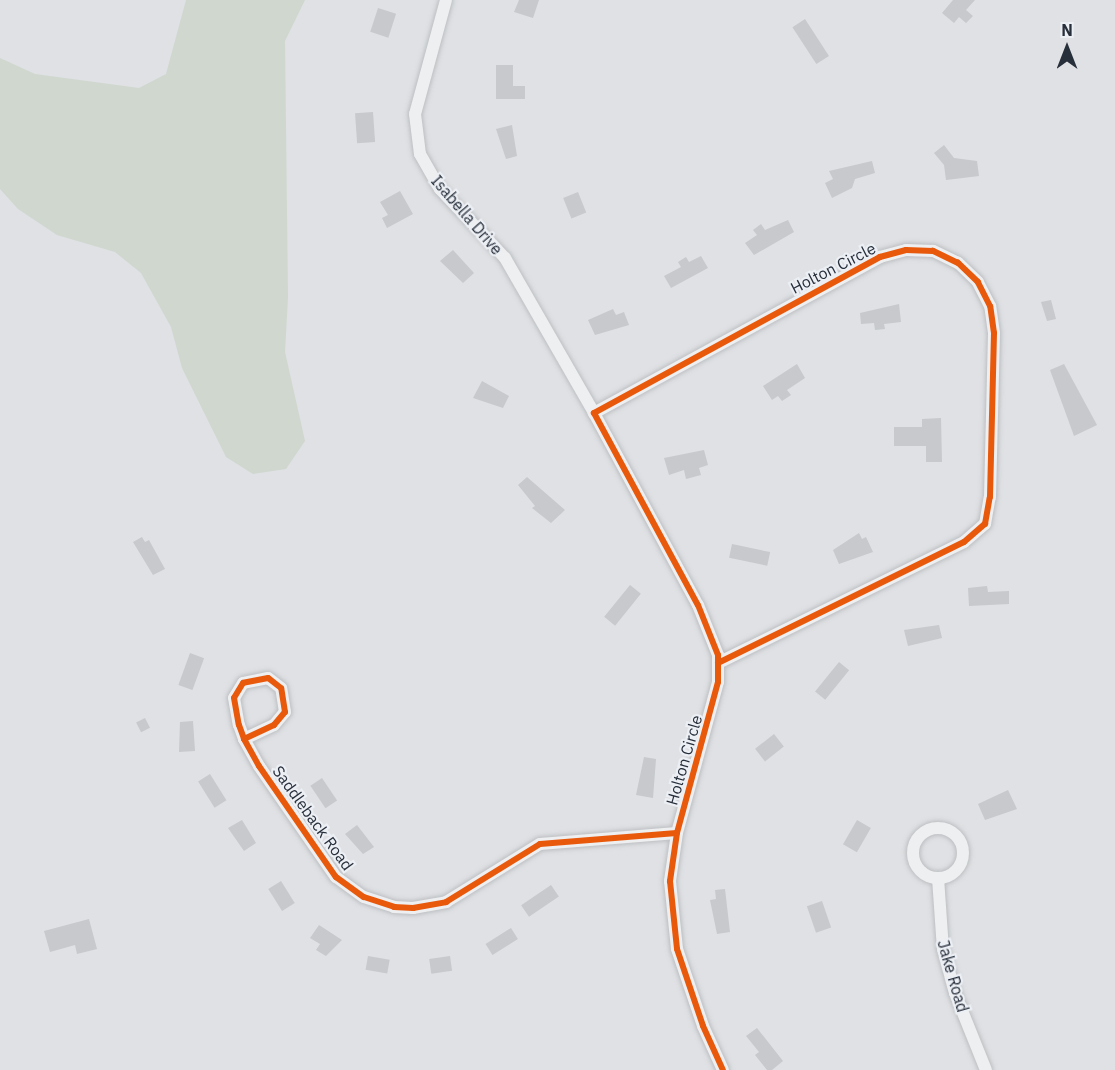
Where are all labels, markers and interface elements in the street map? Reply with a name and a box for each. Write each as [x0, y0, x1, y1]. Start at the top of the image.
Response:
north arrow [1037, 18, 1097, 78]
text: N [1061, 20, 1073, 40]
street label: Isabella Drive [427, 171, 507, 259]
street label: Holton Circle [787, 238, 879, 298]
street label: Holton Circle [662, 713, 706, 807]
street label: Saddleback Road [269, 762, 357, 874]
street label: Jake Road [934, 938, 972, 1014]

